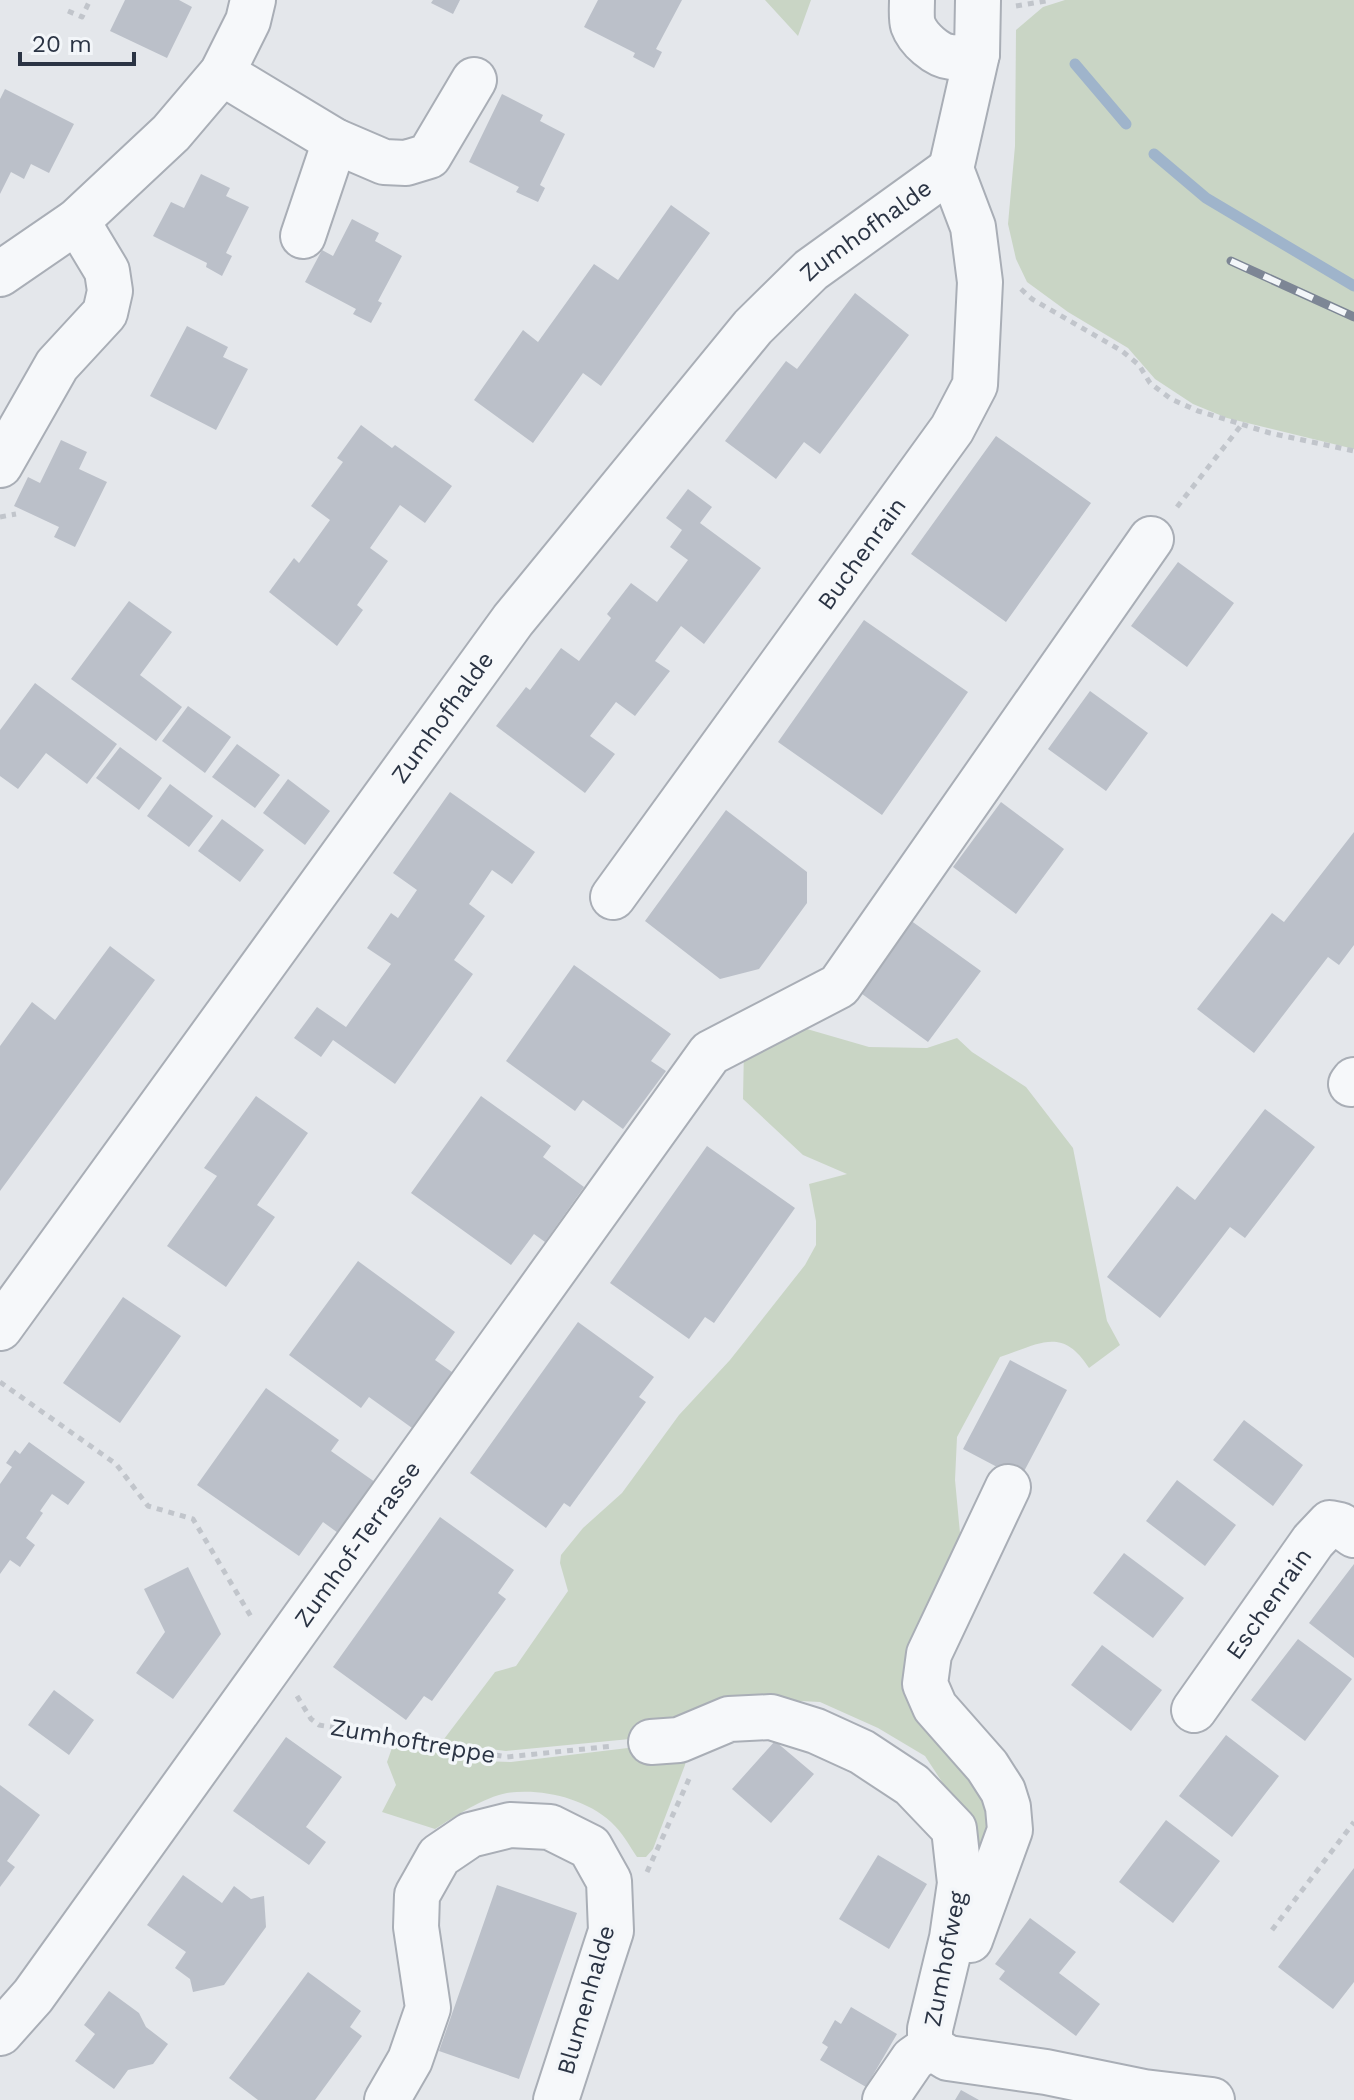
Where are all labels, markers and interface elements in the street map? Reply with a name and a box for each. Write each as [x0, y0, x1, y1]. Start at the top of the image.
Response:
scale bar [20, 16, 134, 66]
text: 20 m [32, 30, 92, 58]
street label: Zumhofhalde [794, 174, 937, 287]
street label: Buchenrain [812, 492, 912, 615]
street label: Zumhofhalde [385, 646, 499, 789]
street label: Zumhof-Terrasse [289, 1456, 426, 1632]
street label: Eschenrain [1220, 1543, 1318, 1665]
street label: Zumhoftreppe [328, 1713, 498, 1769]
street label: Zumhofweg [918, 1889, 972, 2029]
street label: Blumenhalde [551, 1922, 621, 2078]

